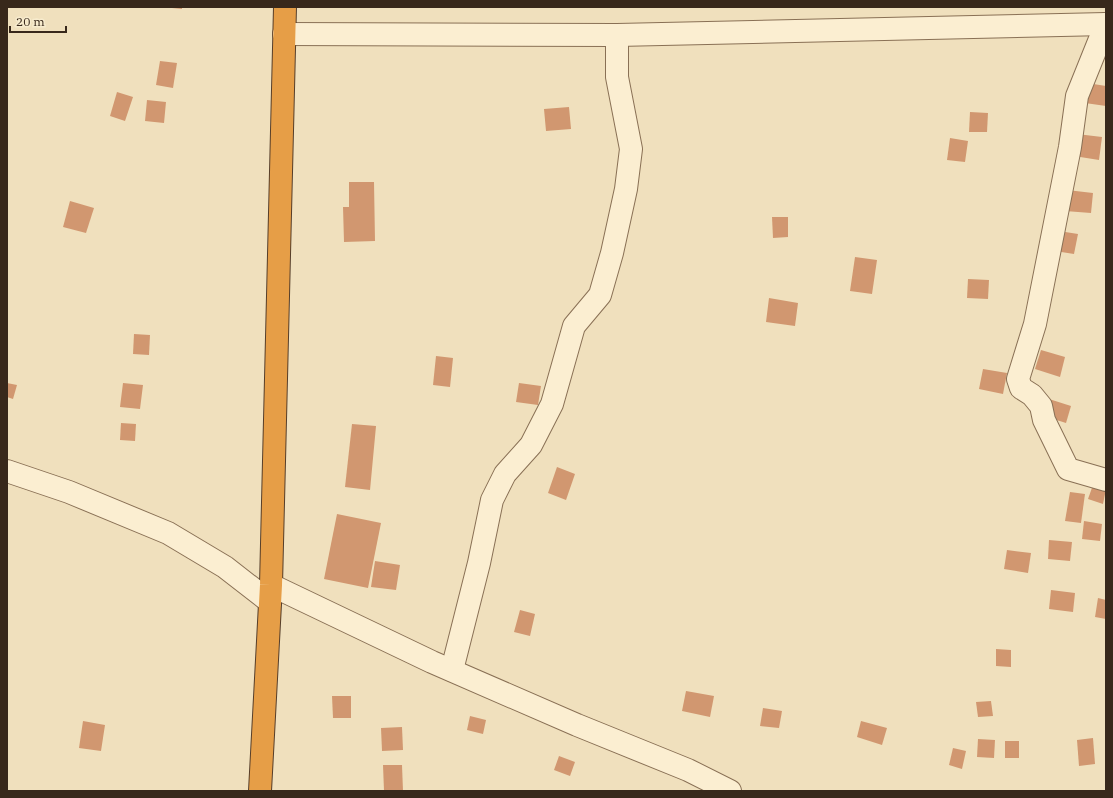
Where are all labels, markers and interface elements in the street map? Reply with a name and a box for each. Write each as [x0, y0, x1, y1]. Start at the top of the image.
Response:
scale bar [10, 8, 66, 34]
text: 20 m [16, 14, 45, 29]

